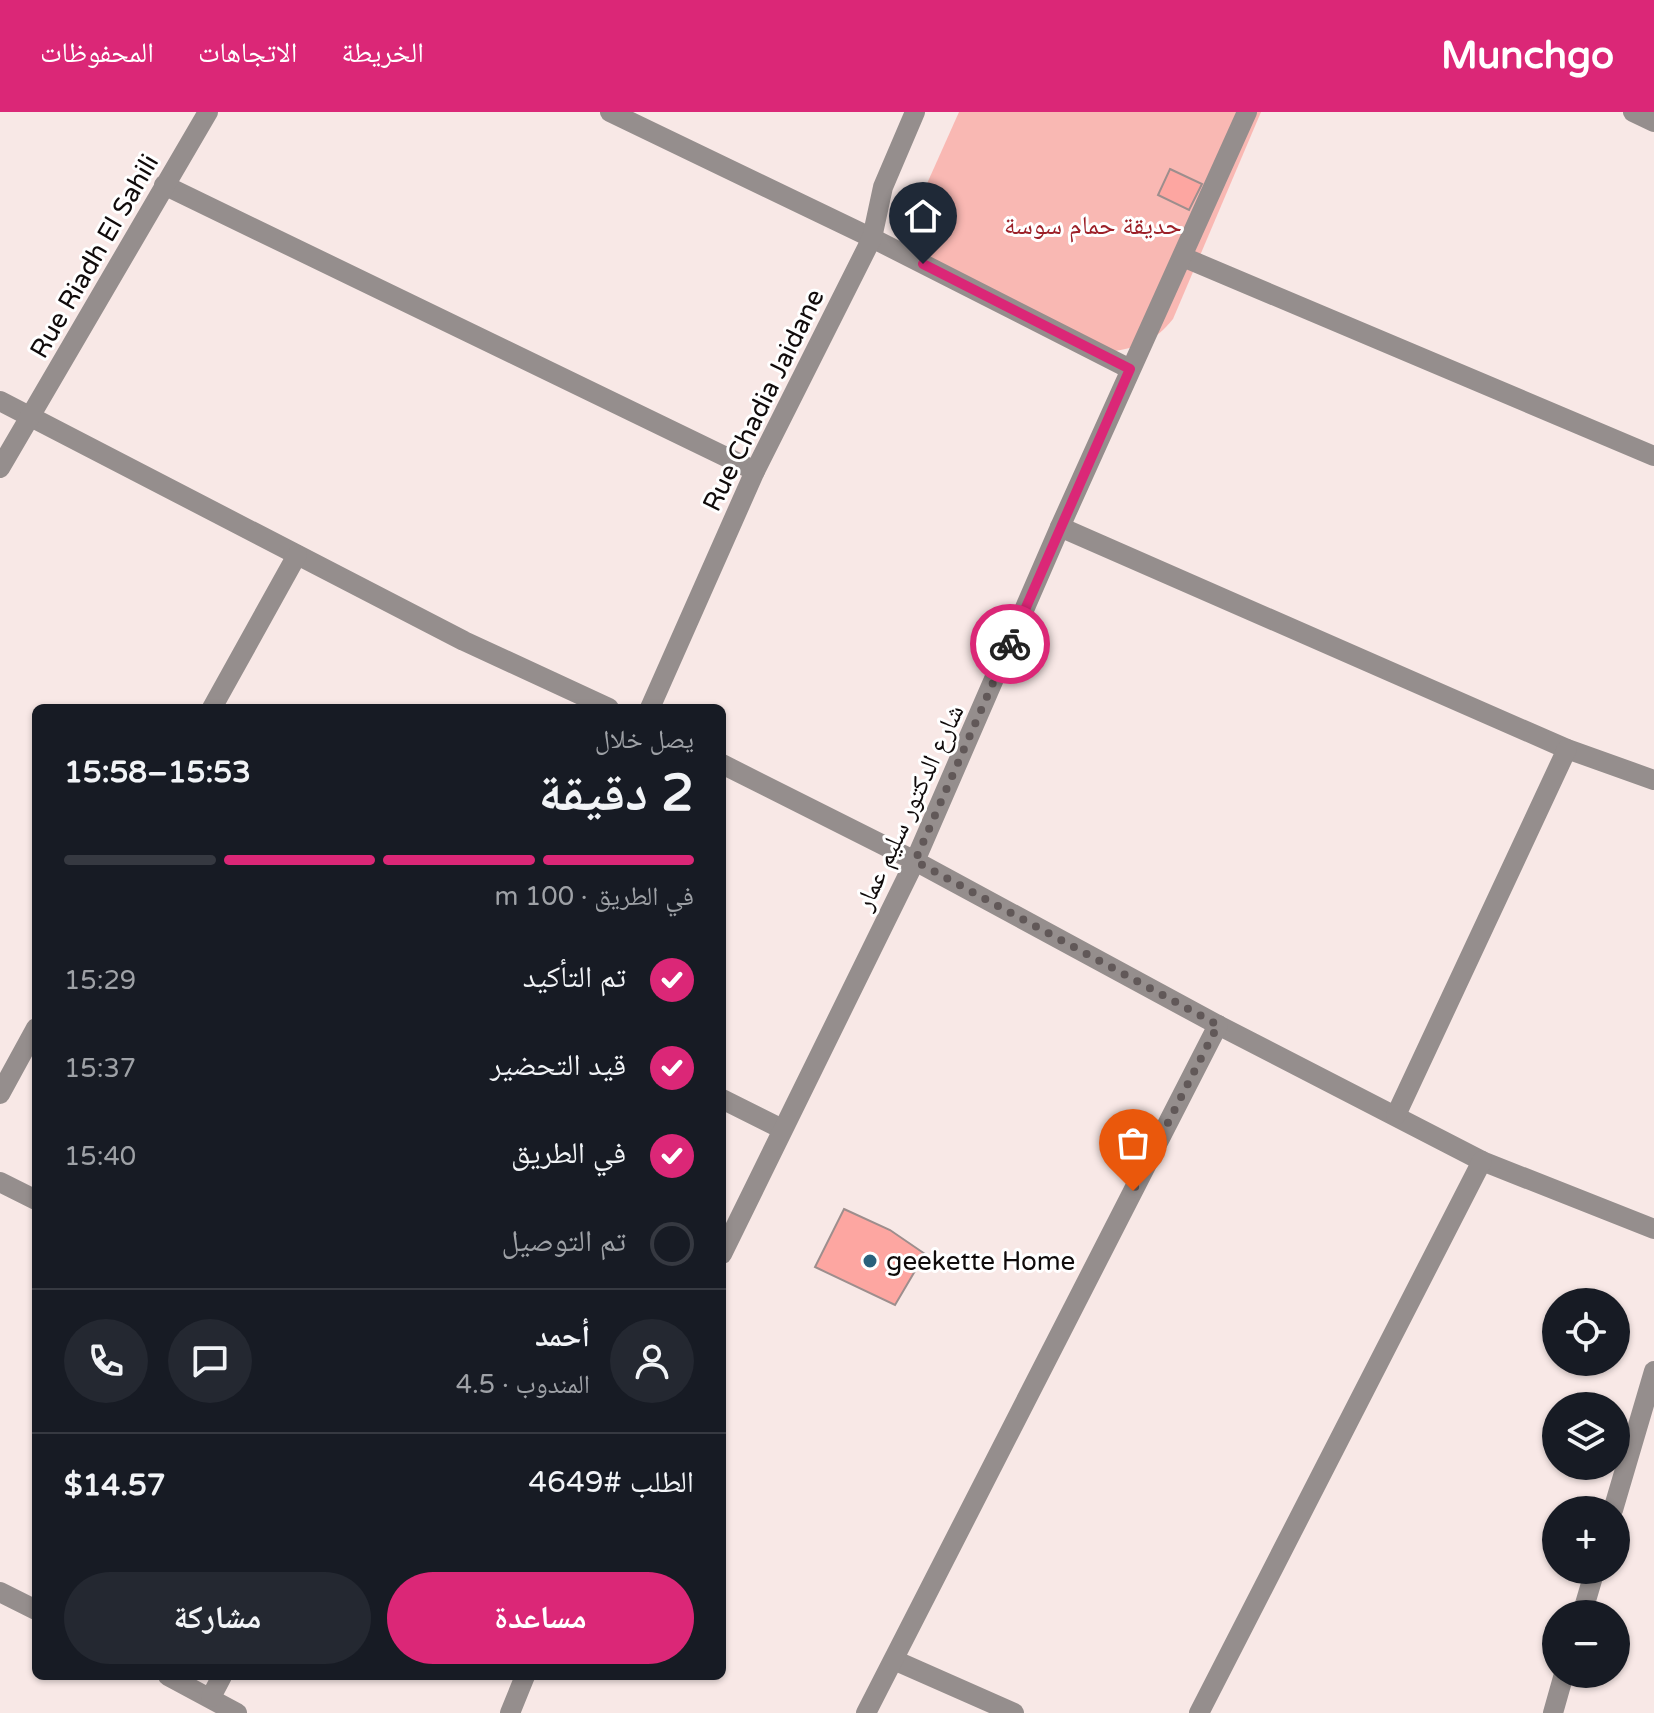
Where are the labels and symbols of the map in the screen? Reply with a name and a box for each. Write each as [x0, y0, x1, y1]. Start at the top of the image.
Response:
street label: Rue Riadh El Sahili [23, 149, 165, 364]
pin [889, 182, 957, 264]
park label: حديقة حمام سوسة [1004, 210, 1182, 243]
street label: Rue Chadia Jaidane [696, 284, 831, 516]
courier [970, 604, 1050, 684]
street label: شارع الدكتور سليم عمار [848, 700, 972, 916]
pin [1099, 1109, 1167, 1191]
place label: geekette Home [886, 1246, 1075, 1277]
marker: geekette Home [861, 1252, 879, 1270]

